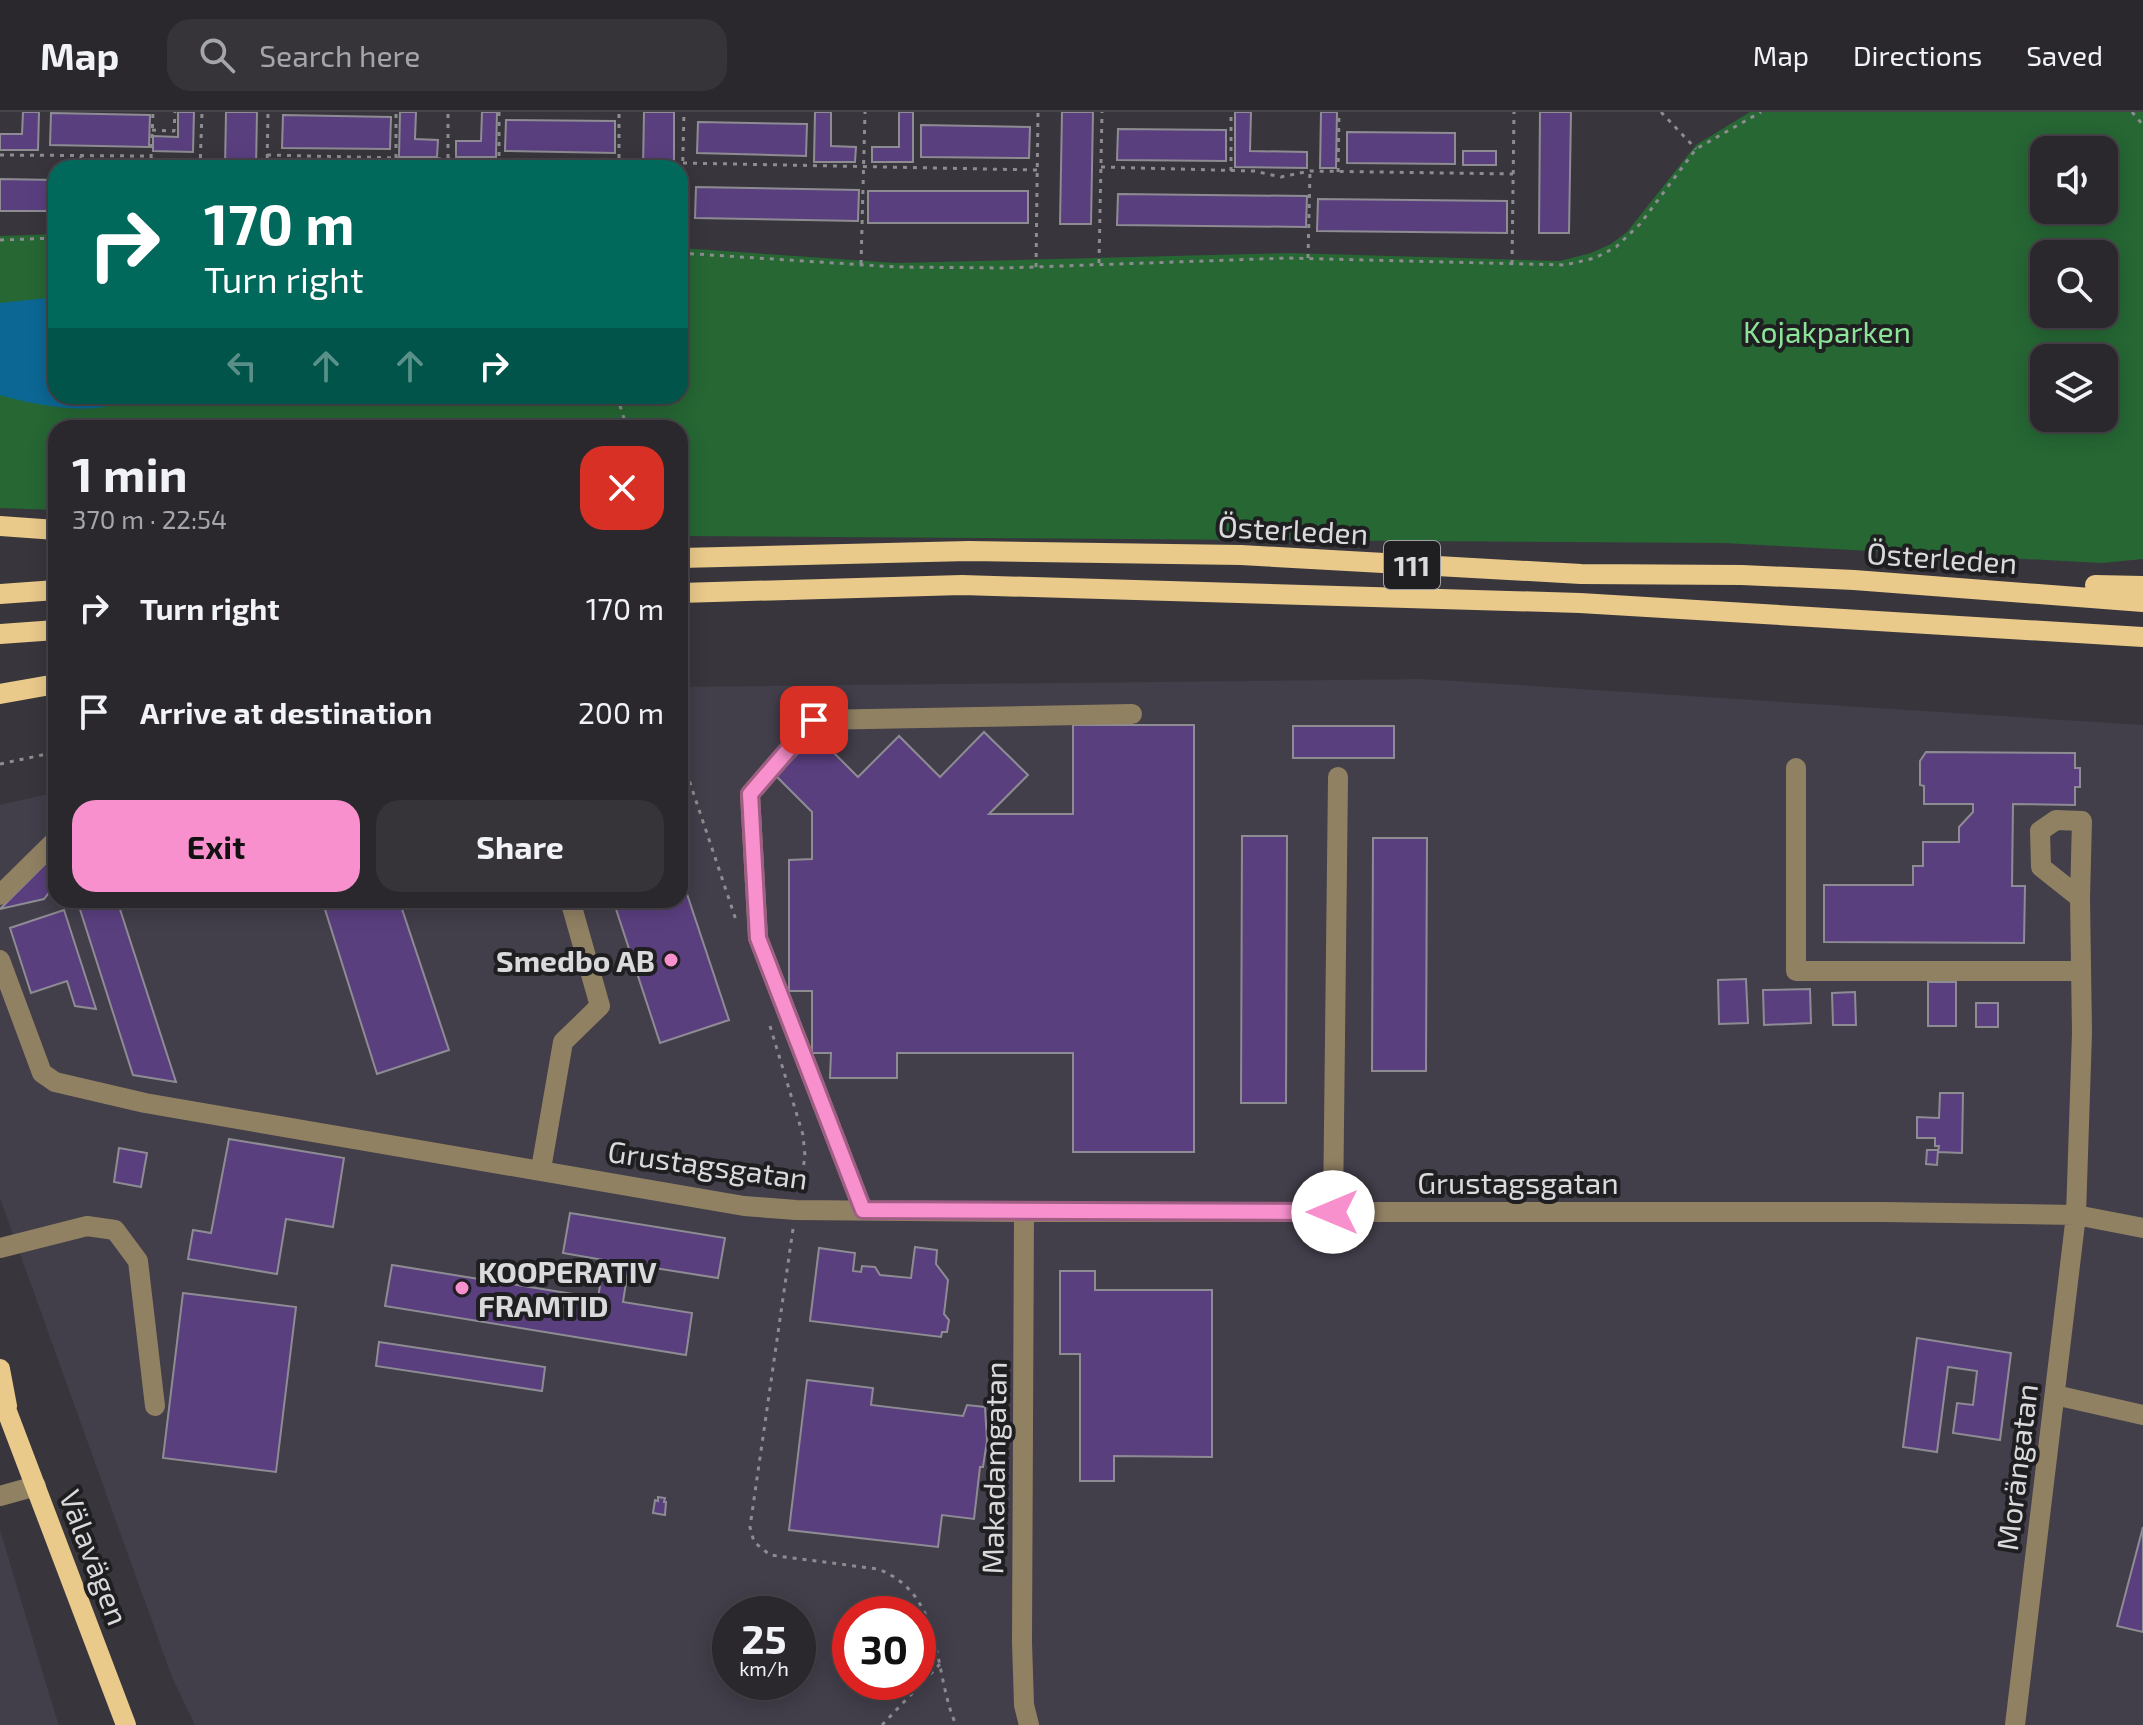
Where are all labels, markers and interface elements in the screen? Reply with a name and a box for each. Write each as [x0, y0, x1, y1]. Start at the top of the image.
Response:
search box [167, 19, 727, 91]
text: Map [40, 32, 119, 78]
icon: search [195, 33, 239, 77]
text: Search here [259, 37, 420, 73]
text: Map [1753, 38, 1809, 72]
text: Directions [1853, 38, 1982, 72]
text: Saved [2026, 38, 2103, 72]
map controls [2030, 136, 2118, 432]
button: sound [2030, 136, 2118, 224]
text: 170 m [204, 189, 355, 256]
icon: right [72, 192, 176, 296]
button: search [2030, 240, 2118, 328]
text: Turn right [204, 257, 364, 300]
park label: Kojakparken [1743, 313, 1911, 349]
icon: left [220, 344, 264, 388]
icon: ahead [304, 344, 348, 388]
icon: ahead [388, 344, 432, 388]
icon: right [472, 344, 516, 388]
button: layers [2030, 344, 2118, 432]
text: 1 min [72, 444, 188, 502]
button: close [580, 446, 664, 530]
text: 370 m · 22:54 [72, 503, 227, 534]
street label: Österleden [1217, 507, 1369, 551]
street label: Österleden [1866, 534, 2018, 580]
road number: 111 [1384, 541, 1440, 589]
icon: right [72, 586, 116, 630]
text: Turn right [140, 590, 280, 626]
text: 170 m [586, 590, 664, 626]
pin [780, 686, 848, 754]
icon: arrive [72, 690, 116, 734]
text: Arrive at destination [140, 694, 432, 730]
text: 200 m [578, 694, 664, 730]
icon: arrive [792, 698, 836, 742]
button: Exit [72, 800, 360, 892]
button: Share [376, 800, 664, 892]
place label: Smedbo AB [496, 942, 655, 978]
marker: Smedbo AB [662, 951, 680, 969]
street label: Grustagsgatan [606, 1132, 810, 1196]
street label: Grustagsgatan [1417, 1164, 1619, 1200]
position arrow [1291, 1170, 1375, 1254]
place label: KOOPERATIV FRAMTID [478, 1253, 657, 1323]
marker: KOOPERATIV FRAMTID [453, 1279, 471, 1297]
street label: Makadamgatan [973, 1361, 1013, 1575]
street label: Morängatan [1988, 1382, 2044, 1552]
street label: Välavägen [53, 1484, 137, 1630]
speed limit sign: 30 [832, 1596, 936, 1700]
text: 25 [741, 1614, 787, 1662]
text: km/h [739, 1656, 789, 1680]

